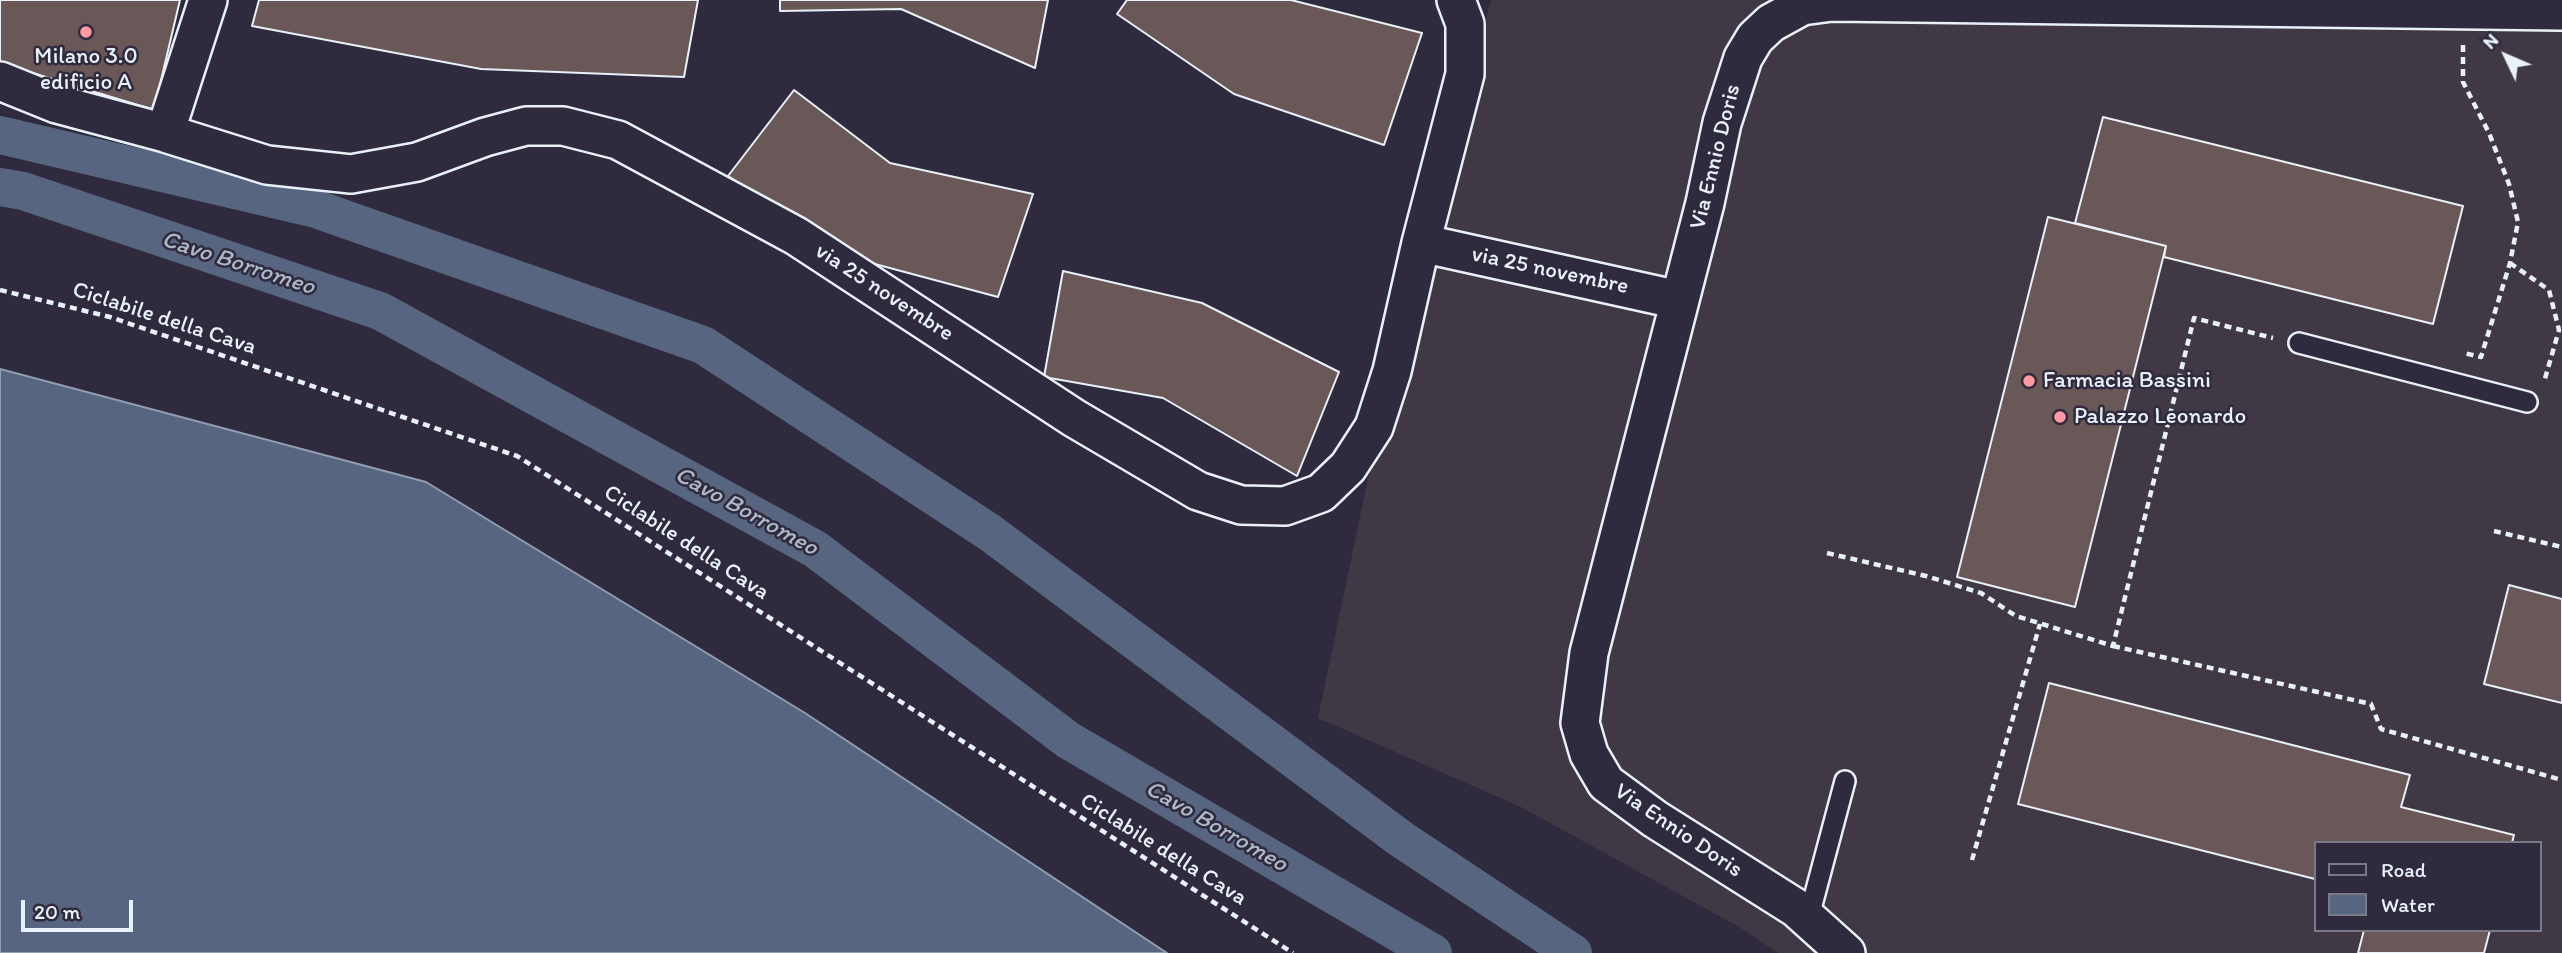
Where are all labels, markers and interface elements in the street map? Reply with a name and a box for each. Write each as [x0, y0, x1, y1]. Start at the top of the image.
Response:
north arrow [2471, 21, 2541, 91]
marker: Milano 3.0 edificio A [78, 24, 94, 40]
text: N [2478, 28, 2503, 54]
place label: Milano 3.0 edificio A [34, 43, 138, 97]
street label: Via Ennio Doris [1685, 81, 1747, 233]
water label: Cavo Borromeo [158, 226, 318, 302]
street label: via 25 novembre [810, 238, 958, 348]
street label: via 25 novembre [1469, 241, 1631, 301]
street label: Ciclabile della Cava [69, 276, 259, 362]
place label: Farmacia Bassini [2043, 367, 2211, 395]
marker: Farmacia Bassini [2021, 373, 2037, 389]
place label: Palazzo Leonardo [2074, 403, 2246, 431]
marker: Palazzo Leonardo [2052, 409, 2068, 425]
water label: Cavo Borromeo [669, 461, 823, 563]
street label: Ciclabile della Cava [598, 479, 774, 607]
water label: Cavo Borromeo [1140, 775, 1292, 879]
street label: Via Ennio Doris [1609, 778, 1747, 884]
street label: Ciclabile della Cava [1074, 788, 1252, 912]
legend [2314, 841, 2541, 932]
text: Road [2381, 857, 2426, 882]
scale bar [24, 886, 136, 930]
text: Water [2381, 892, 2435, 917]
text: 20 m [34, 899, 80, 924]

